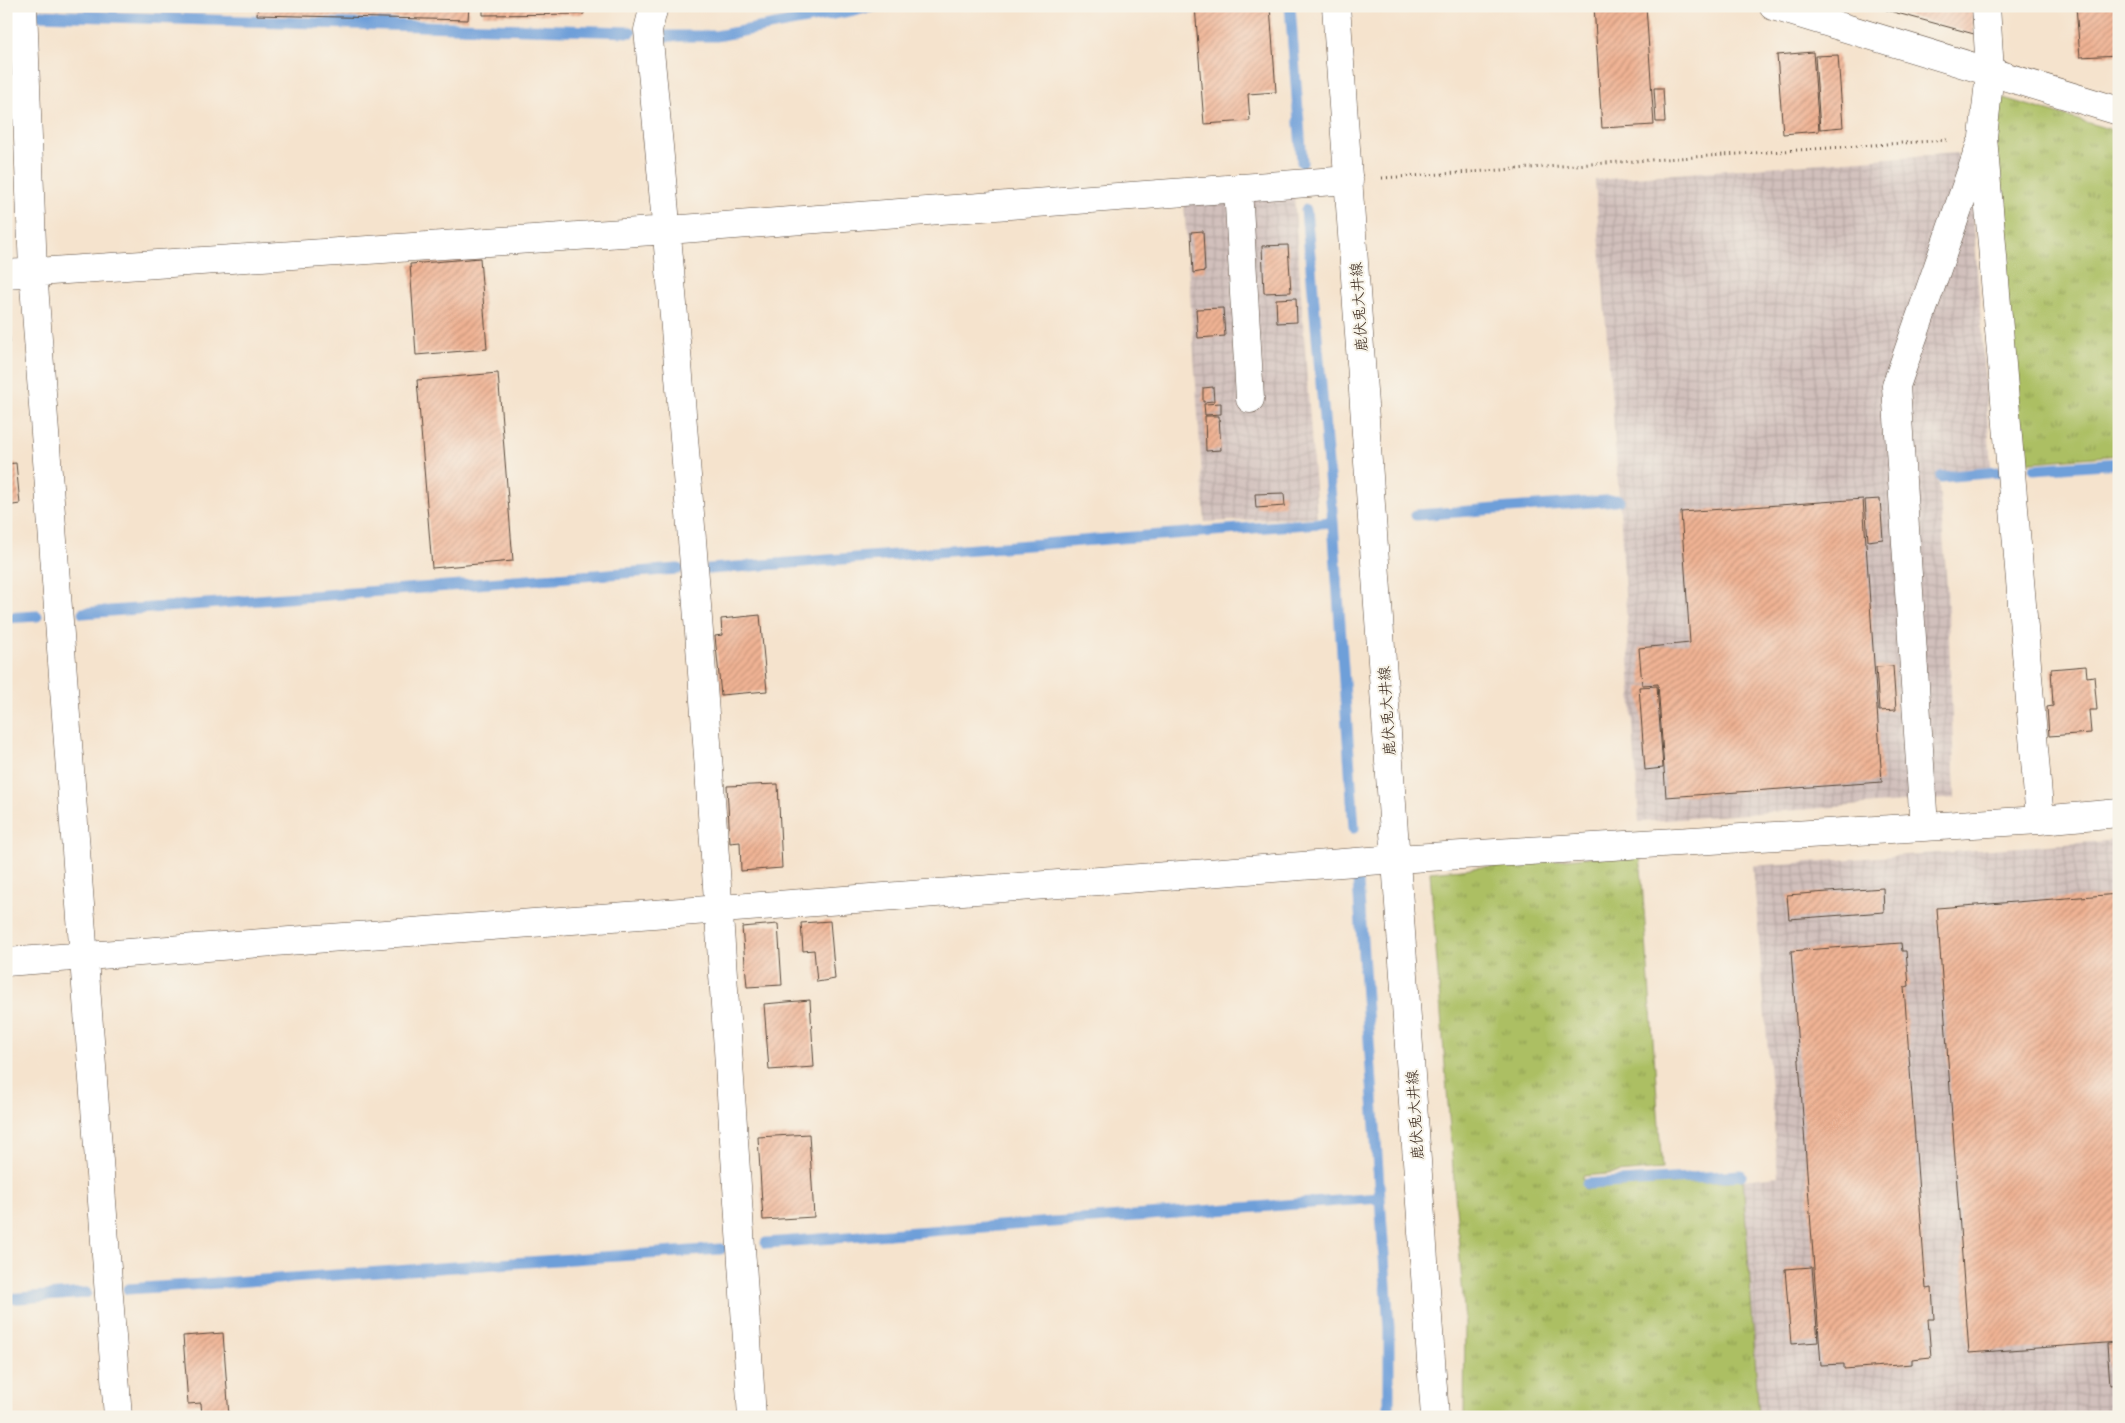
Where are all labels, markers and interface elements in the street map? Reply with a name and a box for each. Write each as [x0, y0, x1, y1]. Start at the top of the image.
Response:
street label: 鹿伏兎大井線 [1345, 261, 1371, 353]
street label: 鹿伏兎大井線 [1373, 665, 1399, 757]
street label: 鹿伏兎大井線 [1401, 1069, 1427, 1161]

